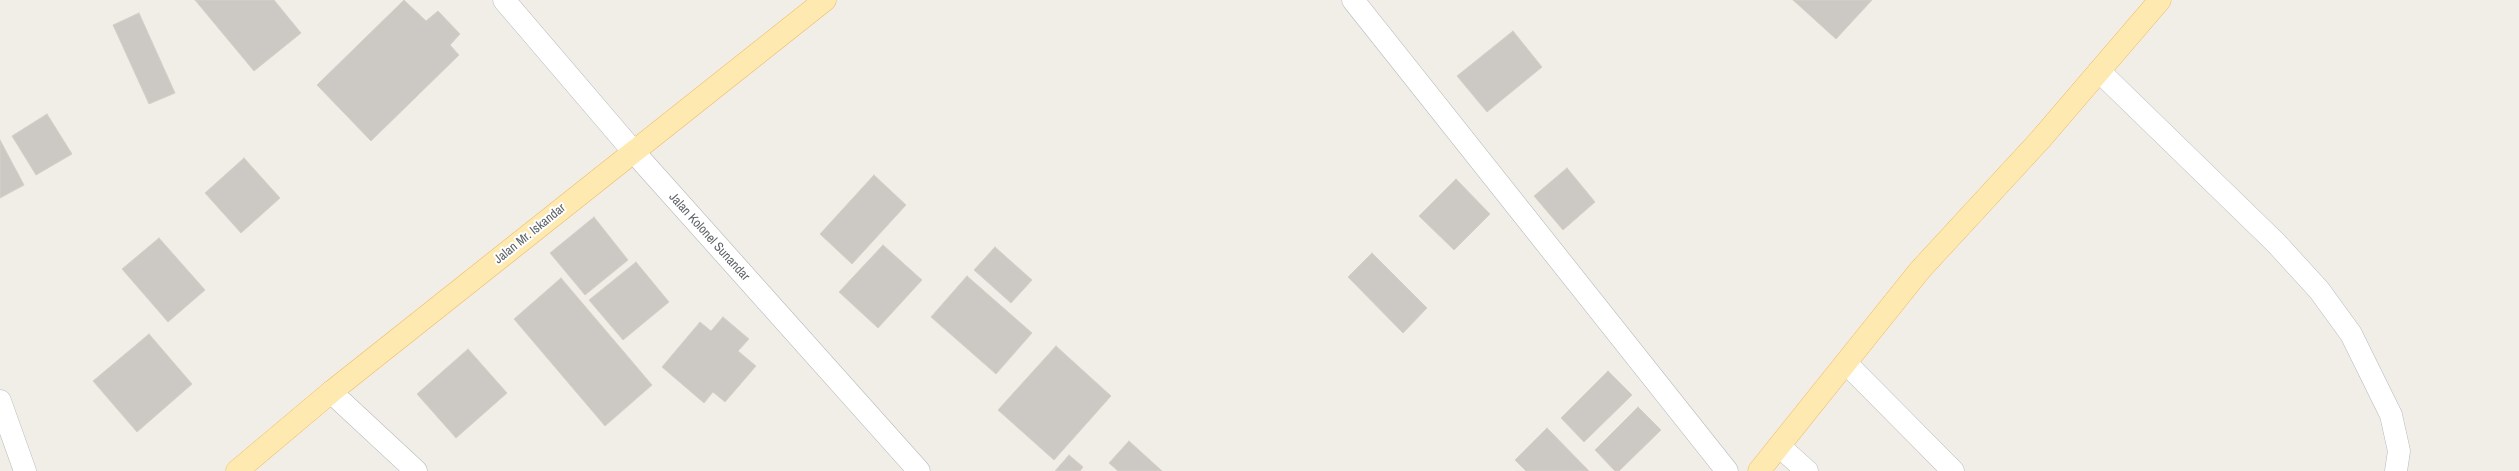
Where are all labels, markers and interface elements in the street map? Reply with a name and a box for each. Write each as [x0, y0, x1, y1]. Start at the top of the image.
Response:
street label: Jalan Kolonel Sunandar [665, 190, 753, 284]
street label: Jalan Mr. Iskandar [491, 201, 569, 267]

